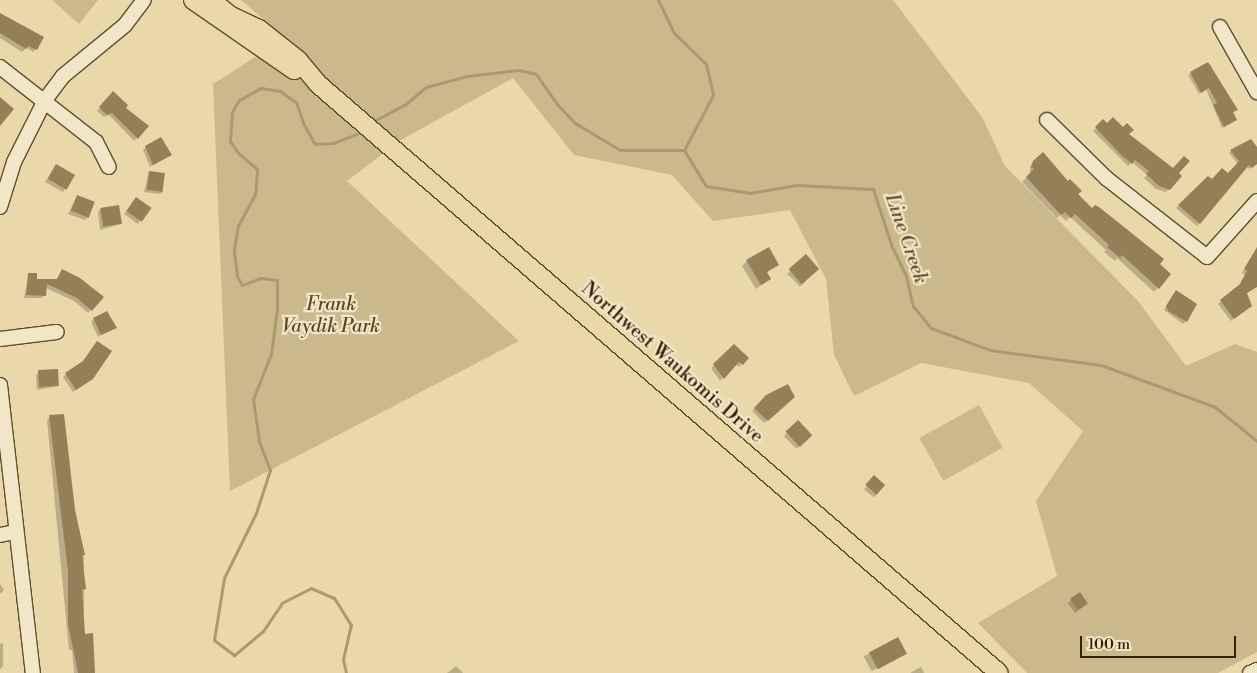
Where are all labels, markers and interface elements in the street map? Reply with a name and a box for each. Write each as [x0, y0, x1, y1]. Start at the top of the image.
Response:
water label: Line Creek [879, 191, 933, 287]
street label: Northwest Waukomis Drive [576, 278, 768, 448]
park label: Frank Vaydik Park [282, 294, 380, 338]
scale bar [1082, 626, 1238, 658]
text: 100 m [1088, 635, 1130, 654]

